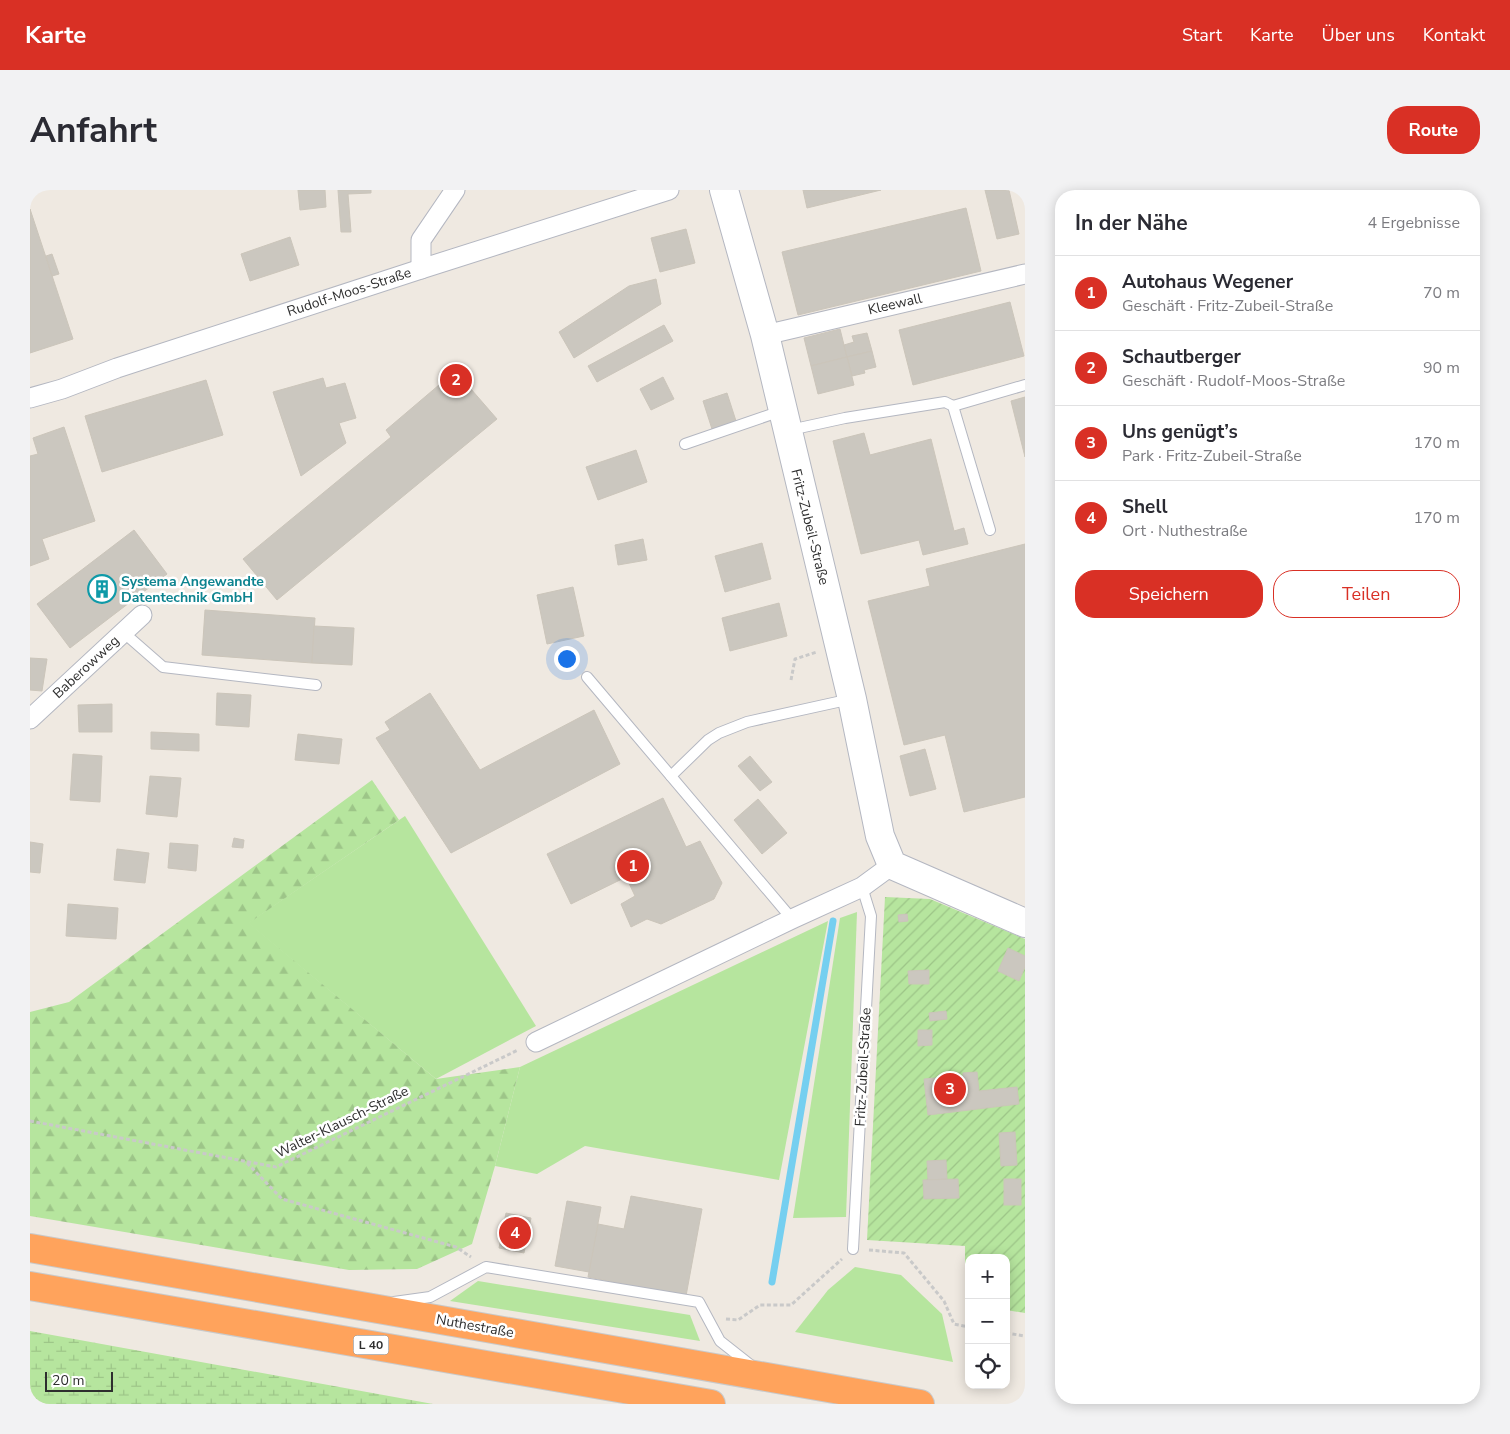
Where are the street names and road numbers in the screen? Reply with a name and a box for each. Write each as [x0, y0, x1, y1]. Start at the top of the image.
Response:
street label: Rudolf-Moos-Straße [284, 263, 414, 321]
street label: Kleewall [866, 288, 925, 319]
street label: Fritz-Zubeil-Straße [786, 467, 834, 587]
street label: Baberowweg [49, 631, 123, 703]
street label: Fritz-Zubeil-Straße [850, 1007, 876, 1127]
street label: Walter-Klausch-Straße [272, 1081, 412, 1163]
street label: Nuthestraße [435, 1310, 515, 1342]
road number: L 40 [354, 1336, 388, 1354]

